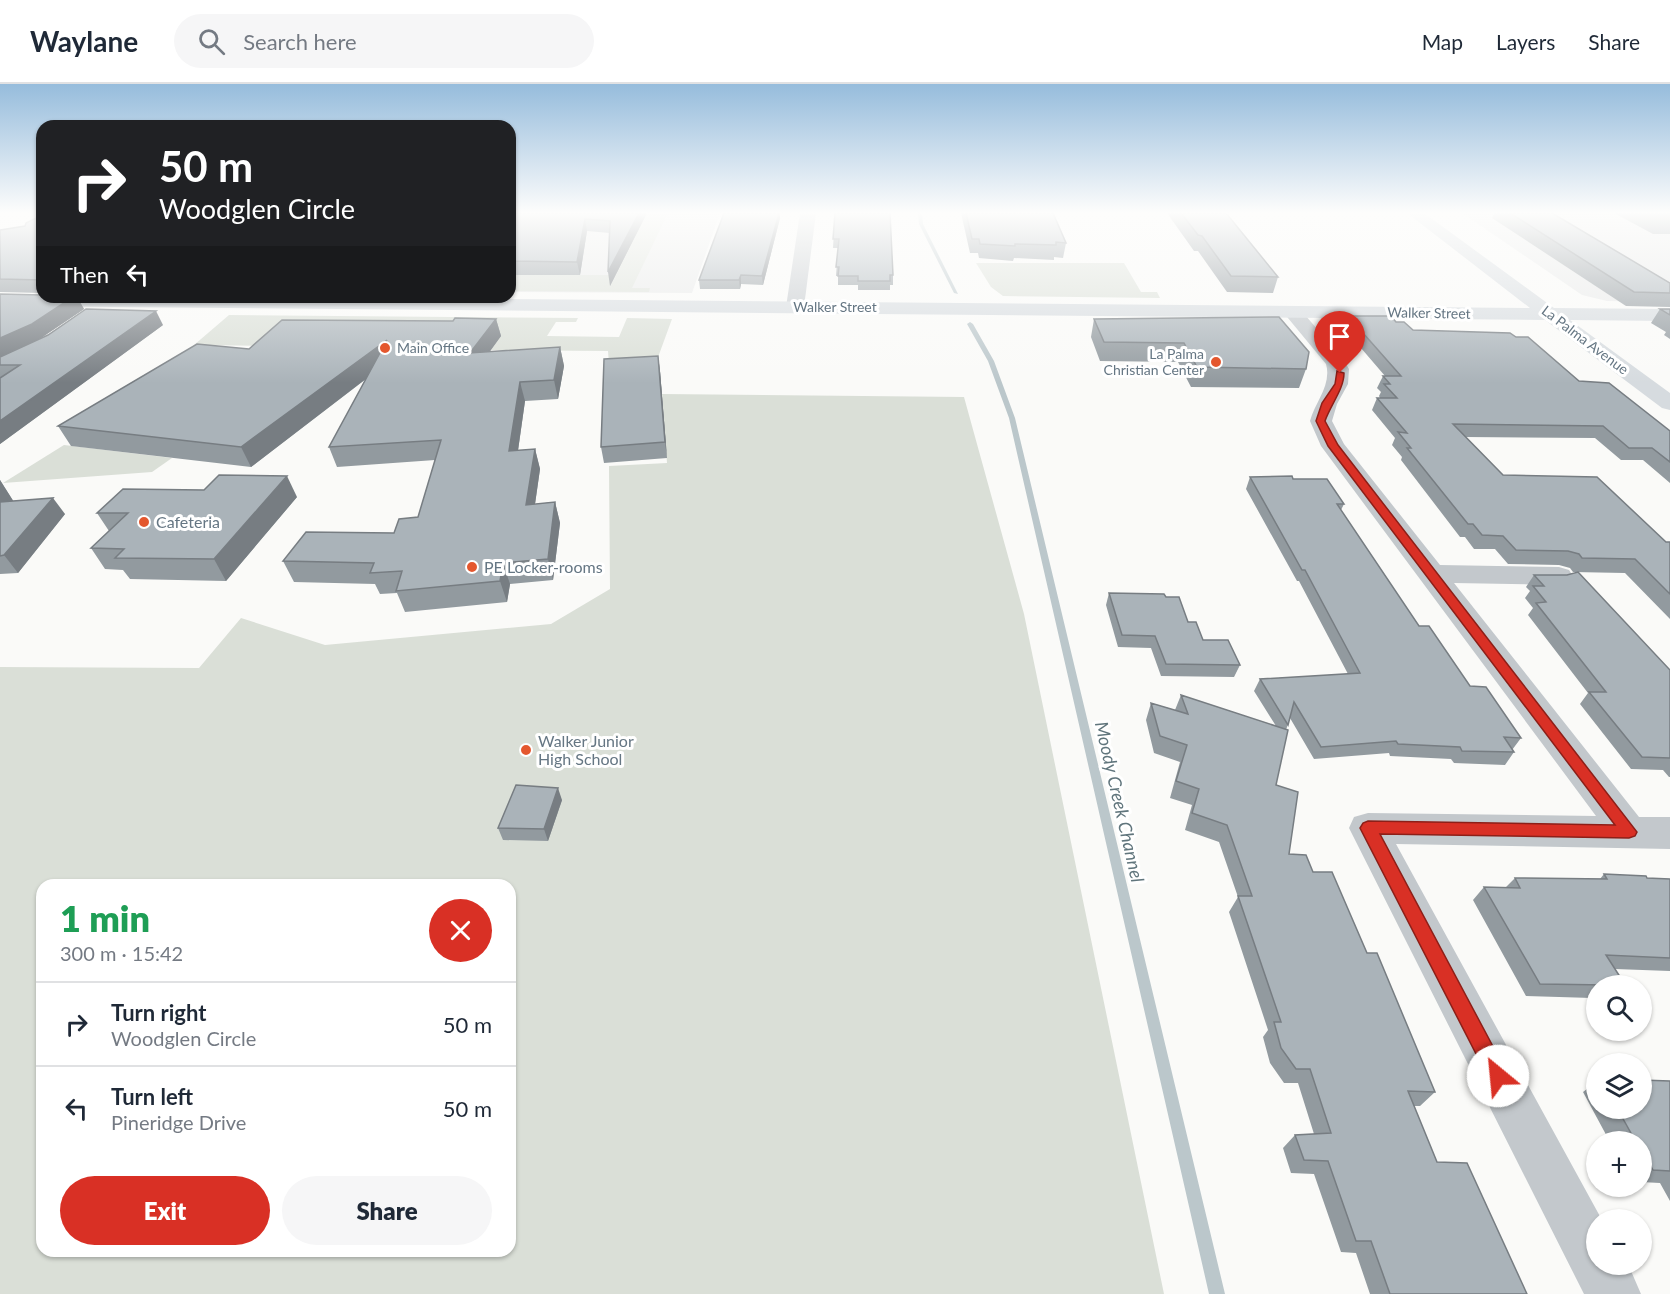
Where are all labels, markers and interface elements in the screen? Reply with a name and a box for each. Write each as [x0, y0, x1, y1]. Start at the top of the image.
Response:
search box [174, 14, 594, 68]
text: Waylane [30, 24, 138, 58]
icon: search [195, 25, 228, 58]
text: Search here [243, 28, 357, 55]
text: Map [1422, 29, 1463, 54]
text: Layers [1496, 29, 1555, 54]
text: Share [1588, 29, 1640, 54]
text: 50 m [159, 141, 253, 191]
icon: right [60, 144, 138, 222]
text: Woodglen Circle [159, 192, 355, 225]
icon: left [121, 258, 154, 291]
text: Then [60, 261, 109, 288]
street label: Walker Street [793, 298, 877, 315]
street label: La Palma Avenue [1539, 301, 1632, 378]
street label: Walker Street [1387, 303, 1471, 322]
pin [1314, 311, 1365, 373]
icon: arrive [1323, 320, 1356, 353]
place label: Main Office [397, 339, 469, 356]
marker: Main Office [378, 341, 392, 355]
place label: La Palma Christian Center [1104, 345, 1204, 378]
marker: La Palma Christian Center [1209, 355, 1223, 369]
place label: Cafeteria [156, 512, 220, 531]
marker: Cafeteria [137, 515, 151, 529]
place label: PE Locker-rooms [484, 557, 603, 576]
marker: PE Locker-rooms [465, 560, 479, 574]
water label: Moody Creek Channel [1091, 719, 1149, 884]
place label: Walker Junior High School [538, 731, 634, 768]
marker: Walker Junior High School [519, 743, 533, 757]
text: 1 min [60, 896, 150, 940]
button: close [429, 899, 492, 962]
text: 300 m · 15:42 [60, 941, 183, 965]
map controls [1586, 975, 1652, 1275]
button: search [1586, 975, 1652, 1041]
text: Turn right [111, 999, 206, 1026]
icon: right [60, 1008, 93, 1041]
text: 50 m [443, 1011, 492, 1038]
text: Woodglen Circle [111, 1026, 256, 1050]
position arrow [1466, 1044, 1530, 1108]
button: layers [1586, 1053, 1652, 1119]
text: Turn left [111, 1083, 193, 1110]
icon: left [60, 1092, 93, 1125]
text: 50 m [443, 1095, 492, 1122]
text: Pineridge Drive [111, 1110, 246, 1134]
button: + [1586, 1131, 1652, 1197]
button: Exit [60, 1176, 270, 1245]
button: Share [282, 1176, 492, 1245]
button: − [1586, 1209, 1652, 1275]

